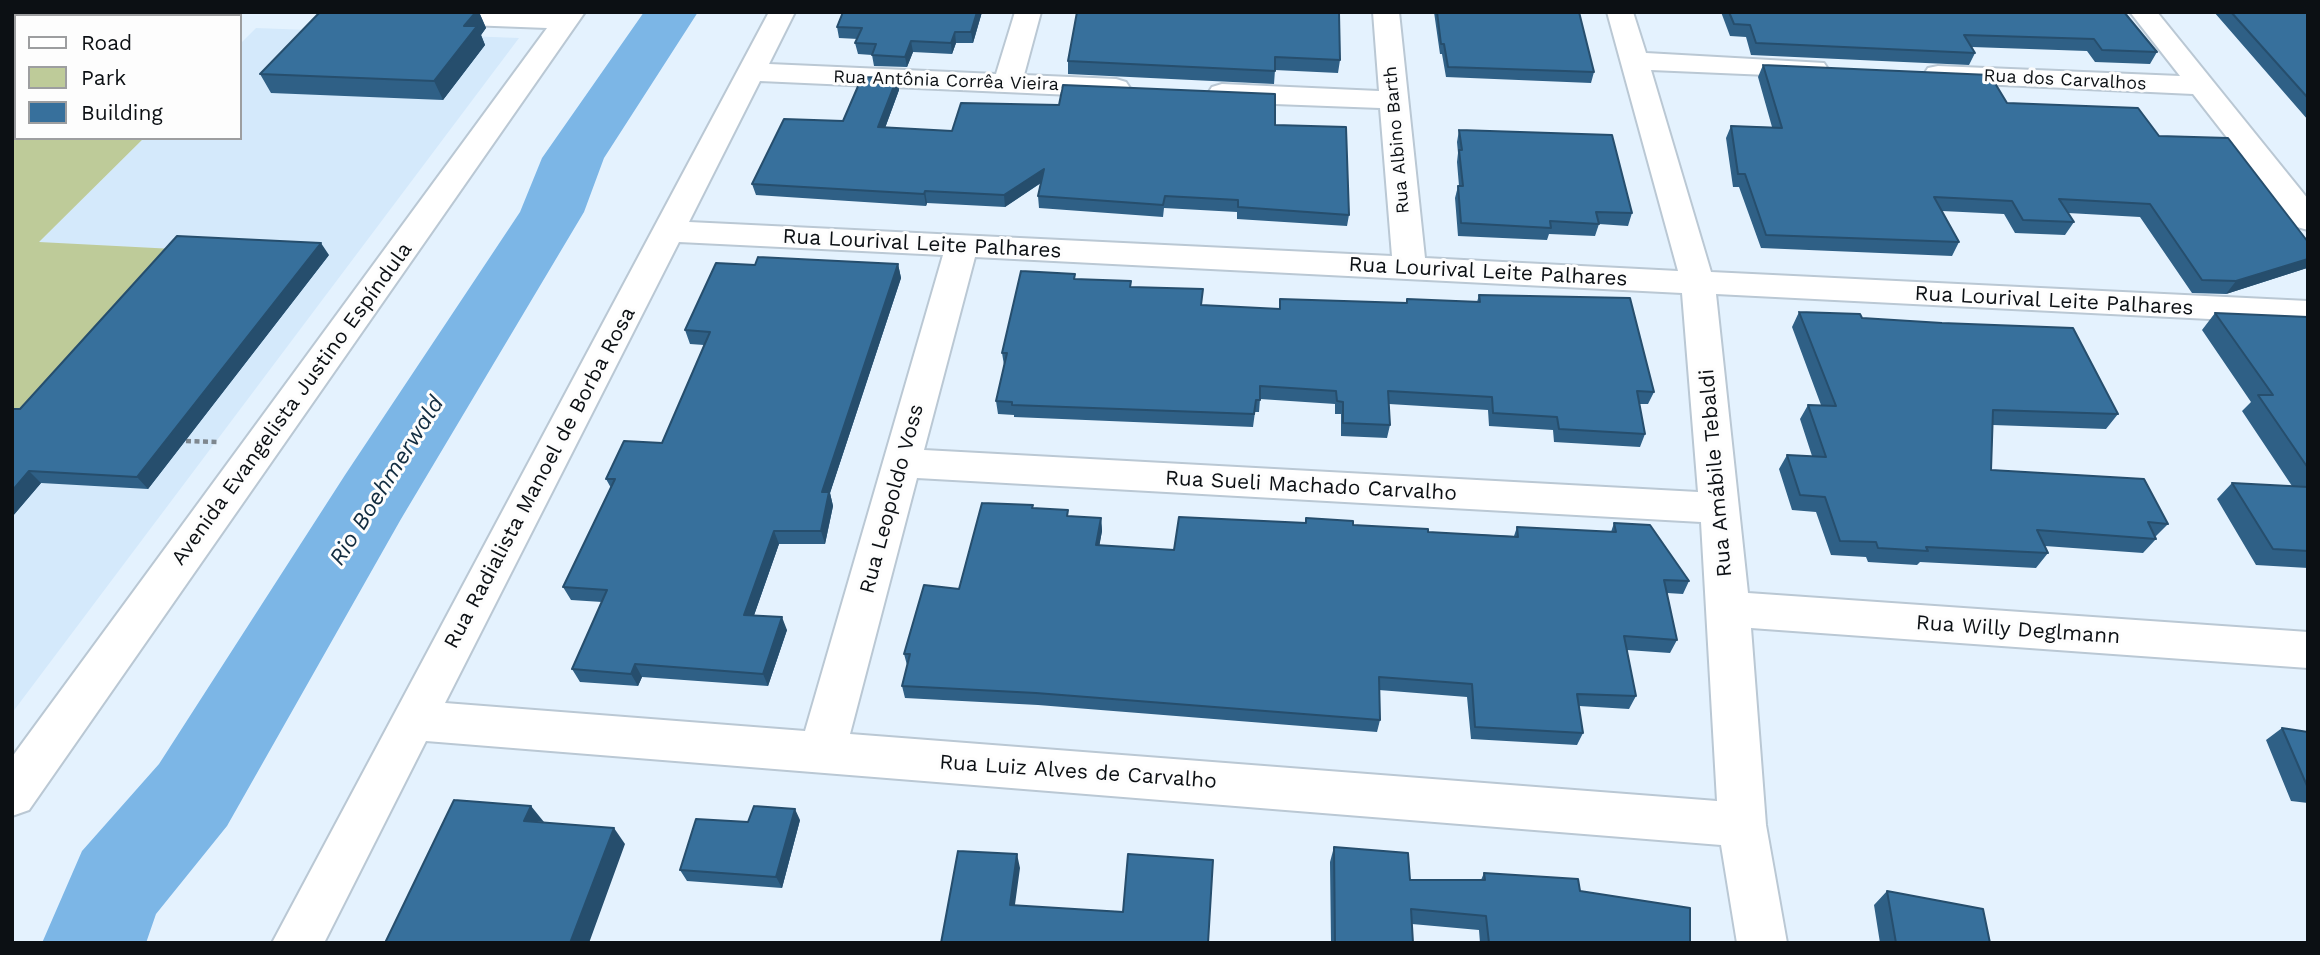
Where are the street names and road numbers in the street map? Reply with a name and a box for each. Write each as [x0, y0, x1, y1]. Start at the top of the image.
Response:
street label: Rua Albino Barth [1380, 65, 1414, 215]
street label: Rua dos Carvalhos [1983, 65, 2147, 95]
street label: Rua Antônia Corrêa Vieira [833, 66, 1059, 96]
street label: Rua Lourival Leite Palhares [782, 224, 1062, 264]
street label: Avenida Evangelista Justino Espíndula [166, 238, 418, 570]
street label: Rua Lourival Leite Palhares [1348, 252, 1628, 292]
street label: Rua Lourival Leite Palhares [1914, 281, 2194, 321]
street label: Rua Radialista Manoel de Borba Rosa [439, 303, 641, 653]
street label: Rua Amábile Tebaldi [1694, 368, 1738, 578]
street label: Rua Leopoldo Voss [855, 401, 929, 597]
street label: Rua Sueli Machado Carvalho [1165, 466, 1457, 506]
street label: Rua Willy Deglmann [1915, 610, 2121, 650]
street label: Rua Luiz Alves de Carvalho [938, 750, 1218, 794]

